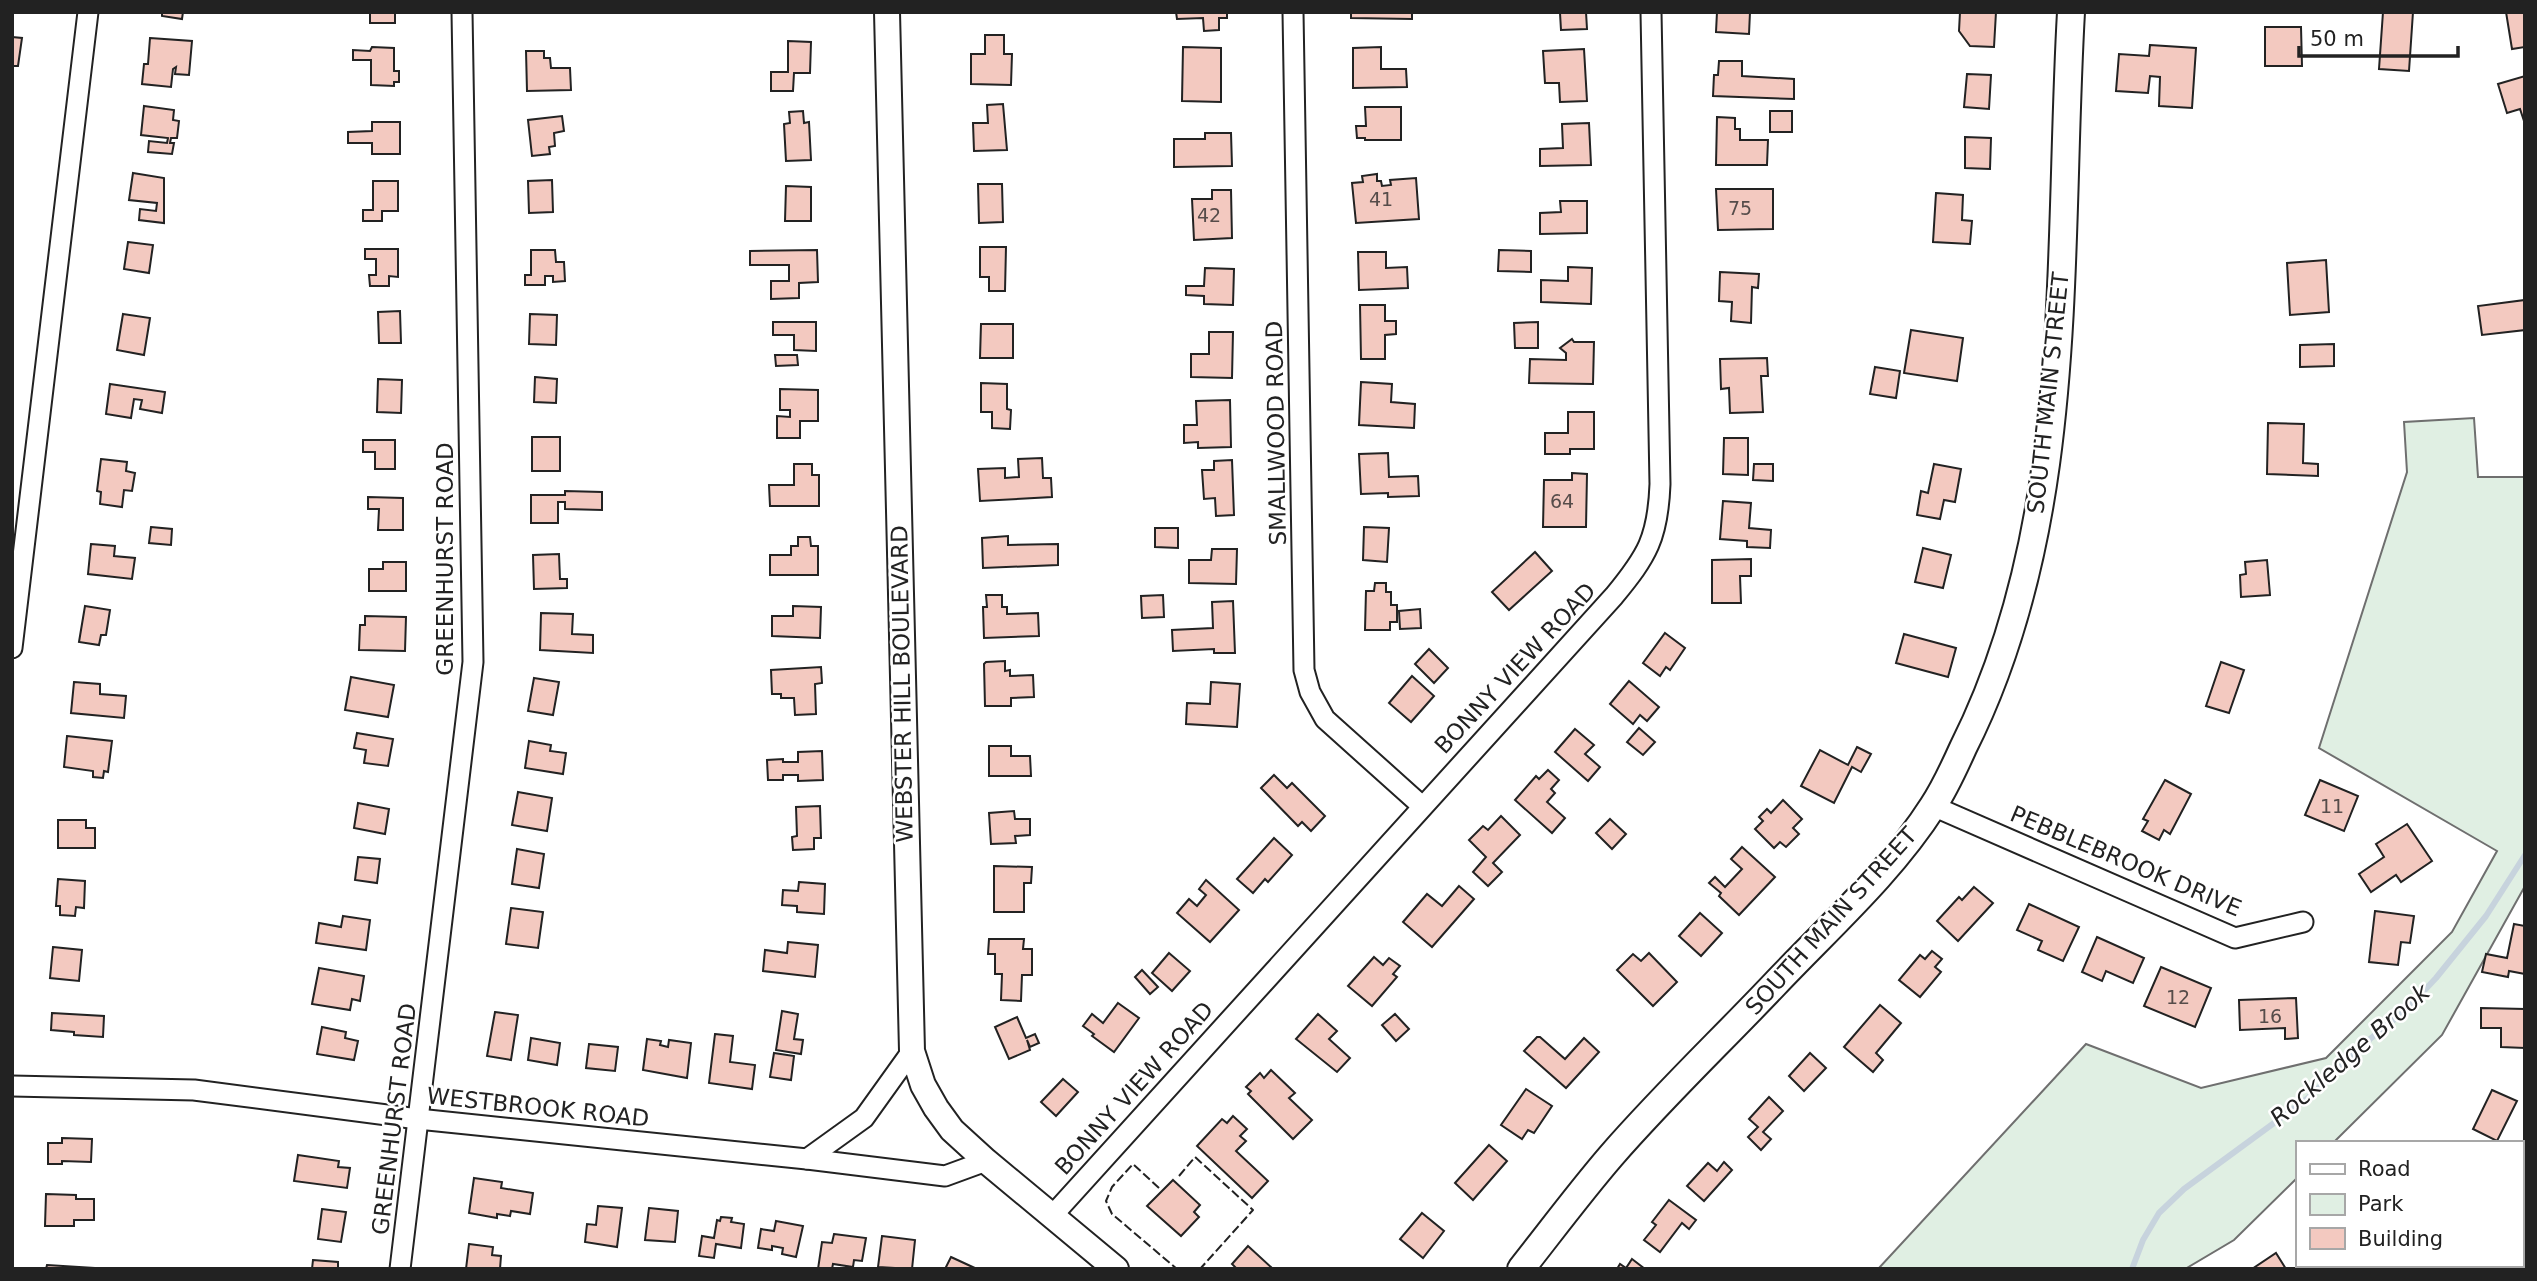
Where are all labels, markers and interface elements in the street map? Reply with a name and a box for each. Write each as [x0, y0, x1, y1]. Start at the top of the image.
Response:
scale bar [2299, 14, 2458, 58]
text: 50 m [2310, 27, 2364, 51]
house number: 41 [1369, 188, 1393, 210]
house number: 75 [1728, 197, 1752, 219]
house number: 42 [1197, 204, 1221, 226]
street label: SOUTH MAIN STREET [2022, 270, 2074, 515]
street label: SMALLWOOD ROAD [1261, 320, 1291, 546]
street label: GREENHURST ROAD [432, 442, 458, 676]
house number: 64 [1550, 490, 1574, 512]
street label: WEBSTER HILL BOULEVARD [886, 525, 918, 843]
street label: BONNY VIEW ROAD [1429, 577, 1601, 759]
house number: 11 [2320, 795, 2344, 817]
street label: PEBBLEBROOK DRIVE [2007, 801, 2245, 921]
street label: SOUTH MAIN STREET [1740, 821, 1923, 1020]
water label: Rockledge Brook [2264, 977, 2436, 1132]
house number: 12 [2166, 986, 2190, 1008]
street label: BONNY VIEW ROAD [1050, 996, 1218, 1180]
street label: GREENHURST ROAD [367, 1002, 421, 1236]
house number: 16 [2258, 1005, 2282, 1027]
street label: WESTBROOK ROAD [426, 1082, 650, 1132]
legend [2296, 1141, 2523, 1267]
text: Road [2358, 1157, 2411, 1181]
text: Park [2358, 1192, 2404, 1216]
text: Building [2358, 1227, 2443, 1251]

